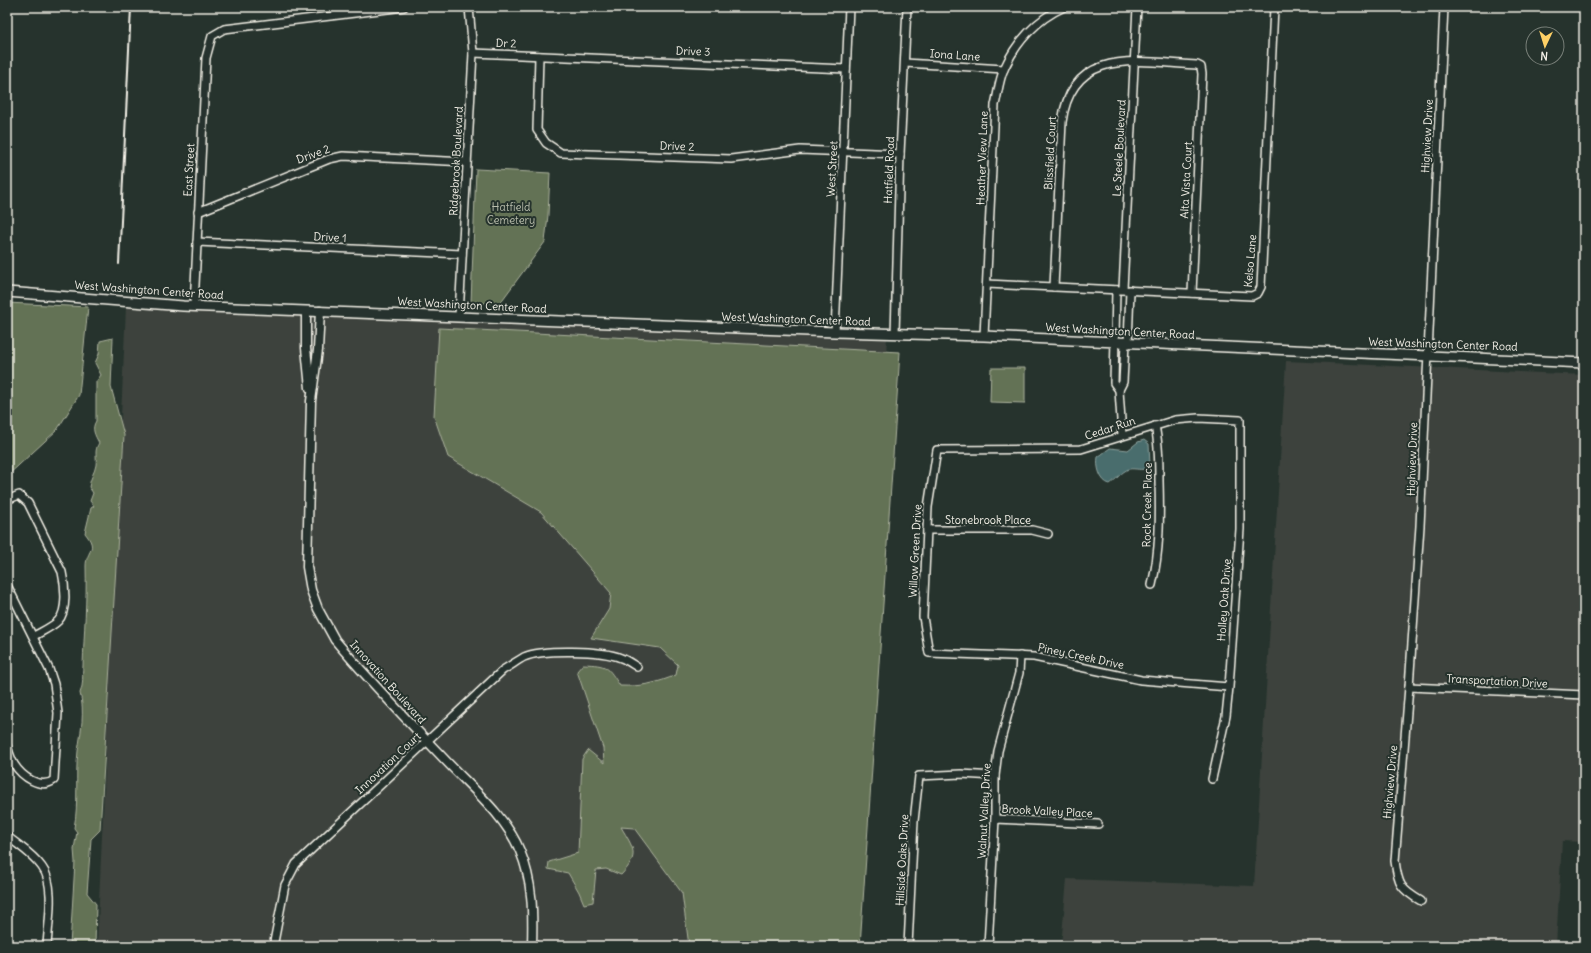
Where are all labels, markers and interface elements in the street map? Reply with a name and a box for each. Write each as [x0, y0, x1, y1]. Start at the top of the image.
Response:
north arrow [1525, 26, 1565, 66]
street label: Dr 2 [495, 36, 517, 50]
street label: Drive 3 [675, 43, 711, 59]
street label: Iona Lane [929, 46, 981, 64]
text: N [1540, 49, 1549, 63]
street label: Le Steele Boulevard [1109, 99, 1129, 197]
street label: Highview Drive [1418, 99, 1436, 173]
street label: Ridgebrook Boulevard [446, 105, 466, 216]
street label: Heather View Lane [973, 111, 991, 205]
street label: Blissfield Court [1041, 116, 1059, 190]
street label: Hatfield Road [881, 136, 897, 204]
street label: Drive 2 [659, 138, 695, 154]
street label: West Street [824, 140, 840, 197]
street label: Drive 2 [294, 141, 332, 167]
street label: Alta Vista Court [1177, 141, 1195, 219]
street label: East Street [181, 143, 197, 197]
park label: Hatfield Cemetery [487, 200, 535, 227]
street label: Drive 1 [313, 229, 347, 245]
street label: Kelso Lane [1241, 234, 1259, 288]
street label: West Washington Center Road [74, 278, 225, 302]
street label: West Washington Center Road [397, 294, 548, 316]
street label: West Washington Center Road [721, 309, 871, 329]
street label: West Washington Center Road [1045, 320, 1196, 342]
street label: West Washington Center Road [1368, 334, 1518, 354]
street label: Cedar Run [1083, 413, 1137, 443]
street label: Highview Drive [1404, 422, 1420, 496]
street label: Rock Creek Place [1139, 462, 1155, 548]
street label: Willow Green Drive [906, 504, 924, 598]
street label: Stonebrook Place [945, 513, 1031, 527]
street label: Holley Oak Drive [1214, 558, 1234, 642]
street label: Innovation Boulevard [347, 638, 429, 727]
street label: Piney Creek Drive [1037, 640, 1125, 672]
street label: Transportation Drive [1446, 671, 1548, 691]
street label: Innovation Court [352, 729, 424, 797]
street label: Highview Drive [1380, 745, 1400, 819]
street label: Walnut Valley Drive [975, 763, 994, 859]
street label: Brook Valley Place [1001, 802, 1093, 820]
street label: Hillside Oaks Drive [893, 814, 911, 906]

